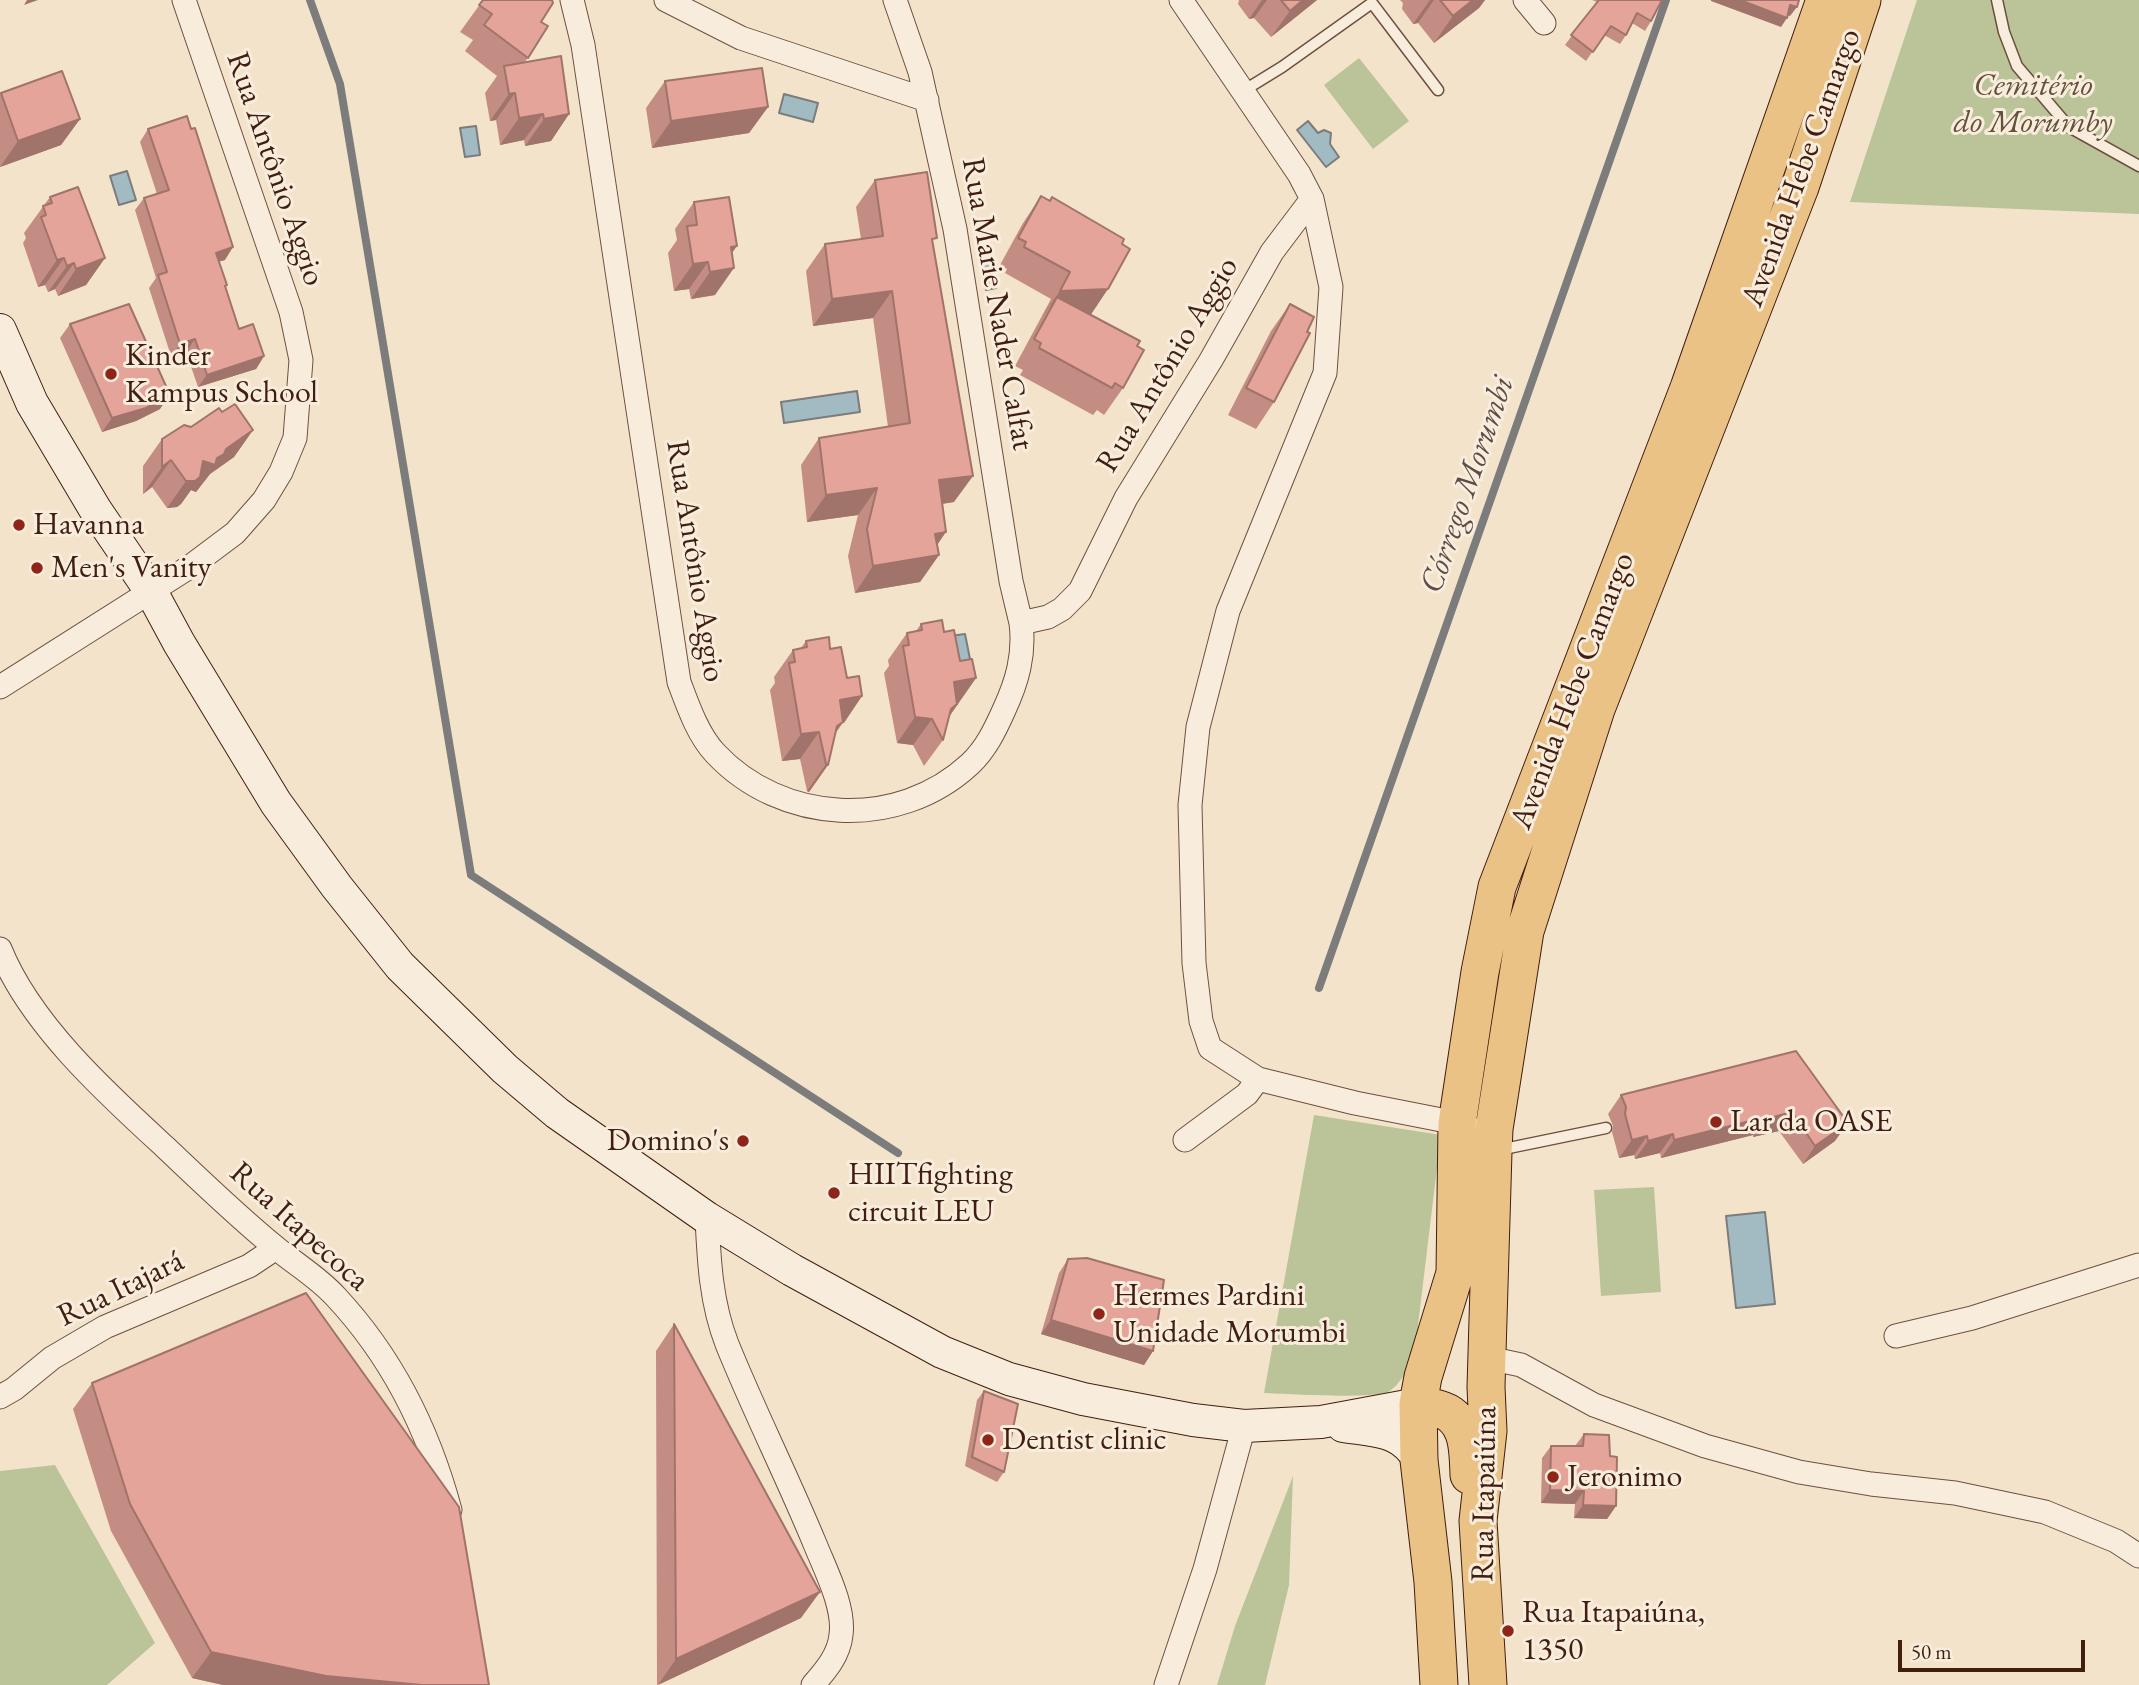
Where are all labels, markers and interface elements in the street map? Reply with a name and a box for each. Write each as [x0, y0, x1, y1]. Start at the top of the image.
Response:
street label: Avenida Hebe Camargo [1734, 24, 1870, 312]
street label: Rua Antônio Aggio [217, 47, 333, 291]
park label: Cemitério do Morumby [1954, 67, 2112, 142]
street label: Rua Marie Nader Calfat [952, 155, 1042, 453]
street label: Rua Antônio Aggio [1089, 250, 1247, 480]
place label: Kinder Kampus School [125, 337, 318, 412]
marker: Kinder Kampus School [103, 366, 119, 382]
water label: Córrego Morumbi [1412, 372, 1524, 598]
street label: Rua Antônio Aggio [657, 437, 733, 685]
place label: Havanna [33, 506, 144, 544]
marker: Havanna [11, 517, 27, 533]
street label: Avenida Hebe Camargo [1503, 547, 1643, 835]
place label: Men's Vanity [51, 549, 212, 587]
marker: Men's Vanity [29, 560, 45, 576]
place label: Lar da OASE [1730, 1103, 1892, 1141]
marker: Lar da OASE [1708, 1114, 1724, 1130]
place label: Domino's [607, 1122, 729, 1160]
marker: Domino's [735, 1133, 751, 1149]
street label: Rua Itapecoca [221, 1154, 377, 1300]
place label: HIITfighting circuit LEU [848, 1156, 1013, 1231]
marker: HIITfighting circuit LEU [826, 1185, 842, 1201]
street label: Rua Itajará [52, 1242, 190, 1336]
place label: Hermes Pardini Unidade Morumbi [1113, 1277, 1346, 1352]
marker: Hermes Pardini Unidade Morumbi [1091, 1306, 1107, 1322]
street label: Rua Itapaiúna [1464, 1406, 1506, 1582]
place label: Dentist clinic [1002, 1421, 1166, 1459]
marker: Dentist clinic [980, 1432, 996, 1448]
place label: Jeronimo [1567, 1458, 1682, 1496]
marker: Jeronimo [1545, 1469, 1561, 1485]
place label: Rua Itapaiúna, 1350 [1522, 1594, 1705, 1669]
marker: Rua Itapaiúna, 1350 [1500, 1623, 1516, 1639]
scale bar [1901, 1626, 2088, 1670]
text: 50 m [1911, 1638, 1952, 1665]

